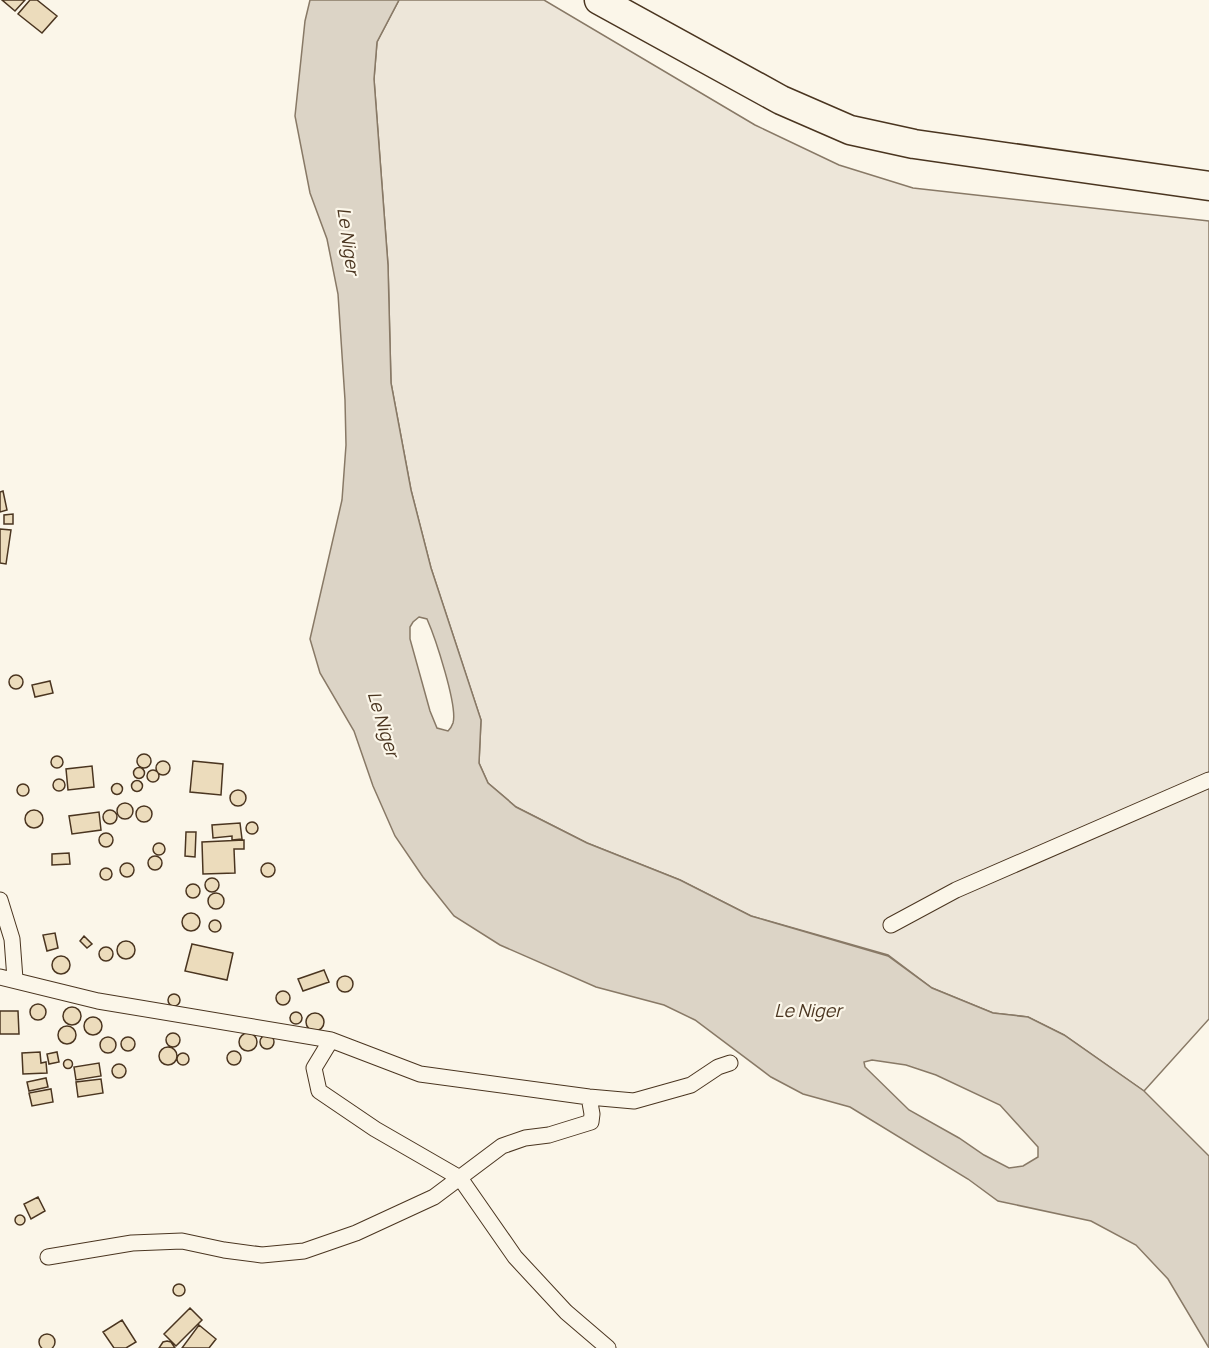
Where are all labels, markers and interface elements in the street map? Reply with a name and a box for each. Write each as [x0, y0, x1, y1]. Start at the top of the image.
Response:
water label: Le Niger [332, 206, 366, 279]
water label: Le Niger [363, 688, 406, 762]
water label: Le Niger [774, 998, 844, 1022]

